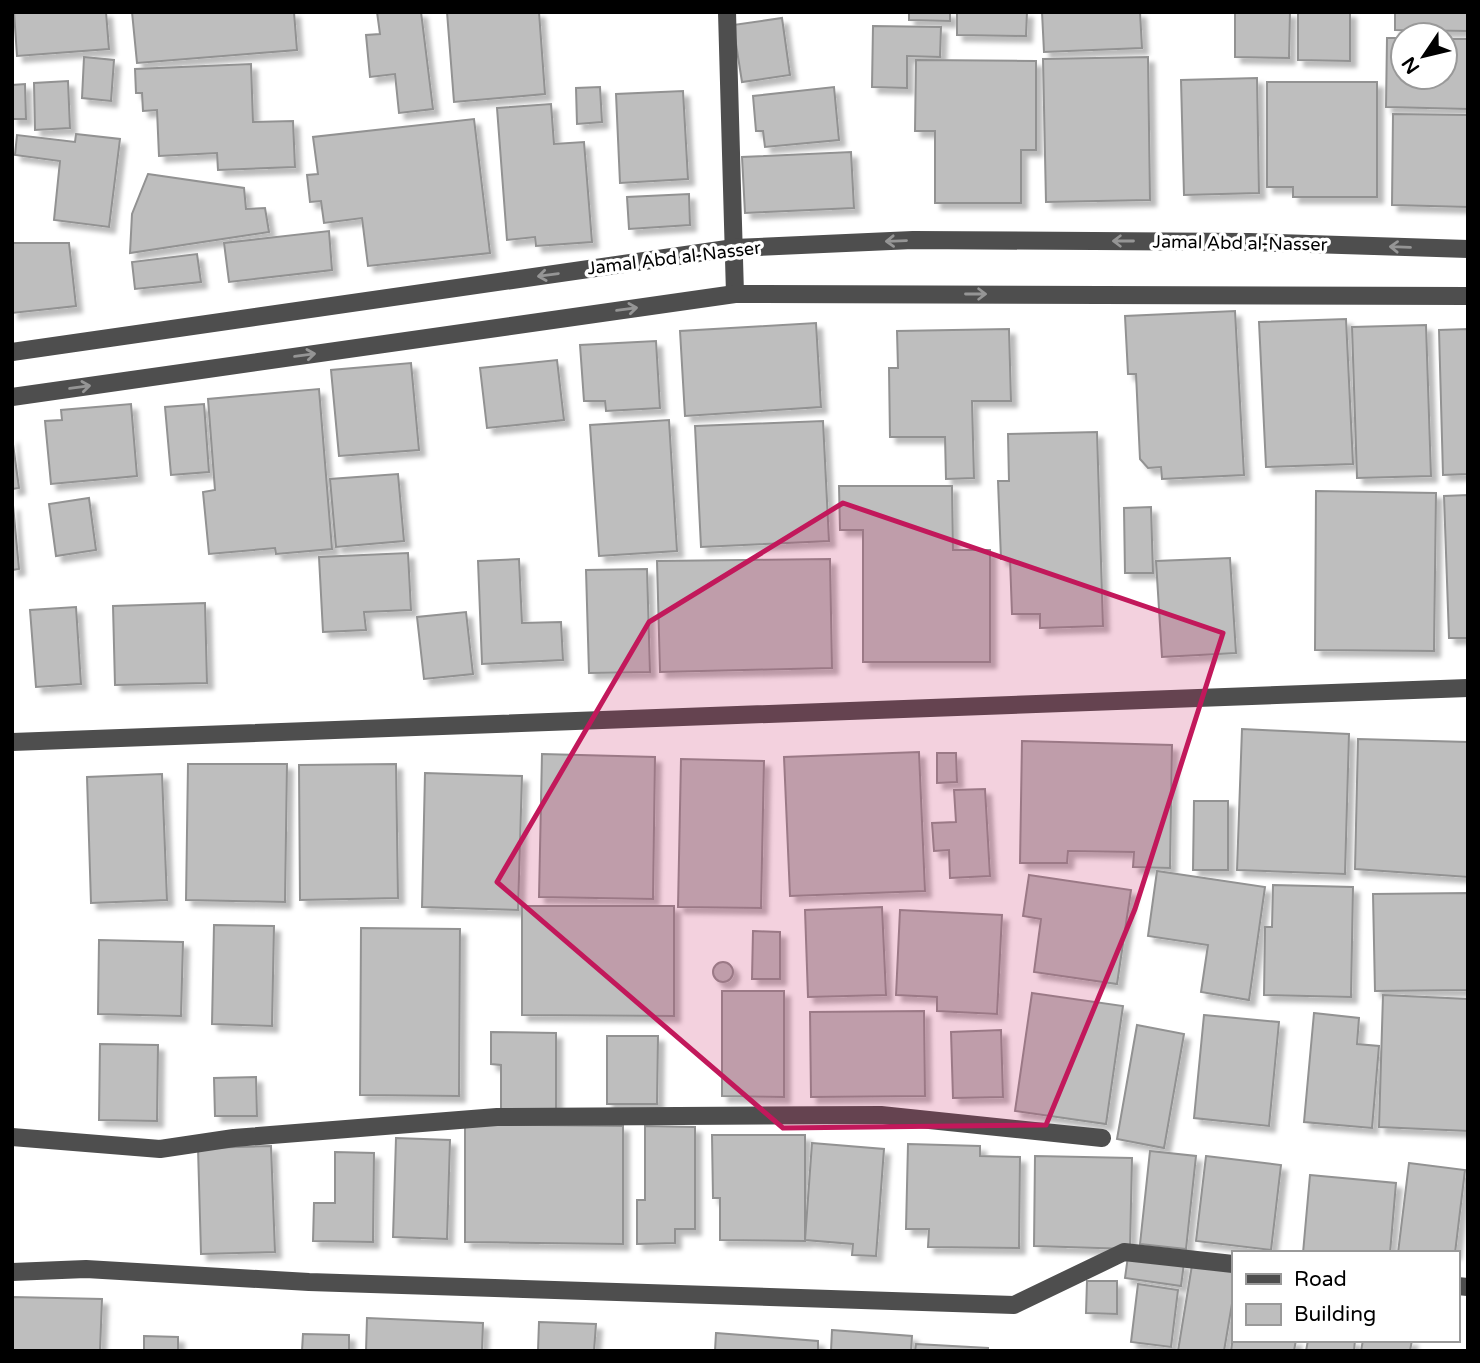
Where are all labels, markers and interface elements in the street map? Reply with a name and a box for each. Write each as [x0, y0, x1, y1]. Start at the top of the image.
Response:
north arrow [1389, 21, 1459, 91]
text: N [1398, 53, 1424, 78]
street label: Jamal Abd al-Nasser [1152, 230, 1328, 256]
one-way arrow [1112, 234, 1135, 248]
one-way arrow [884, 235, 907, 248]
street label: Jamal Abd al-Nasser [586, 236, 762, 280]
one-way arrow [1388, 240, 1411, 253]
one-way arrow [537, 269, 560, 282]
one-way arrow [964, 287, 987, 301]
one-way arrow [615, 302, 638, 315]
one-way arrow [293, 348, 316, 361]
one-way arrow [68, 380, 91, 393]
legend [1232, 1251, 1459, 1342]
text: Road [1294, 1267, 1347, 1292]
text: Building [1294, 1302, 1376, 1327]

